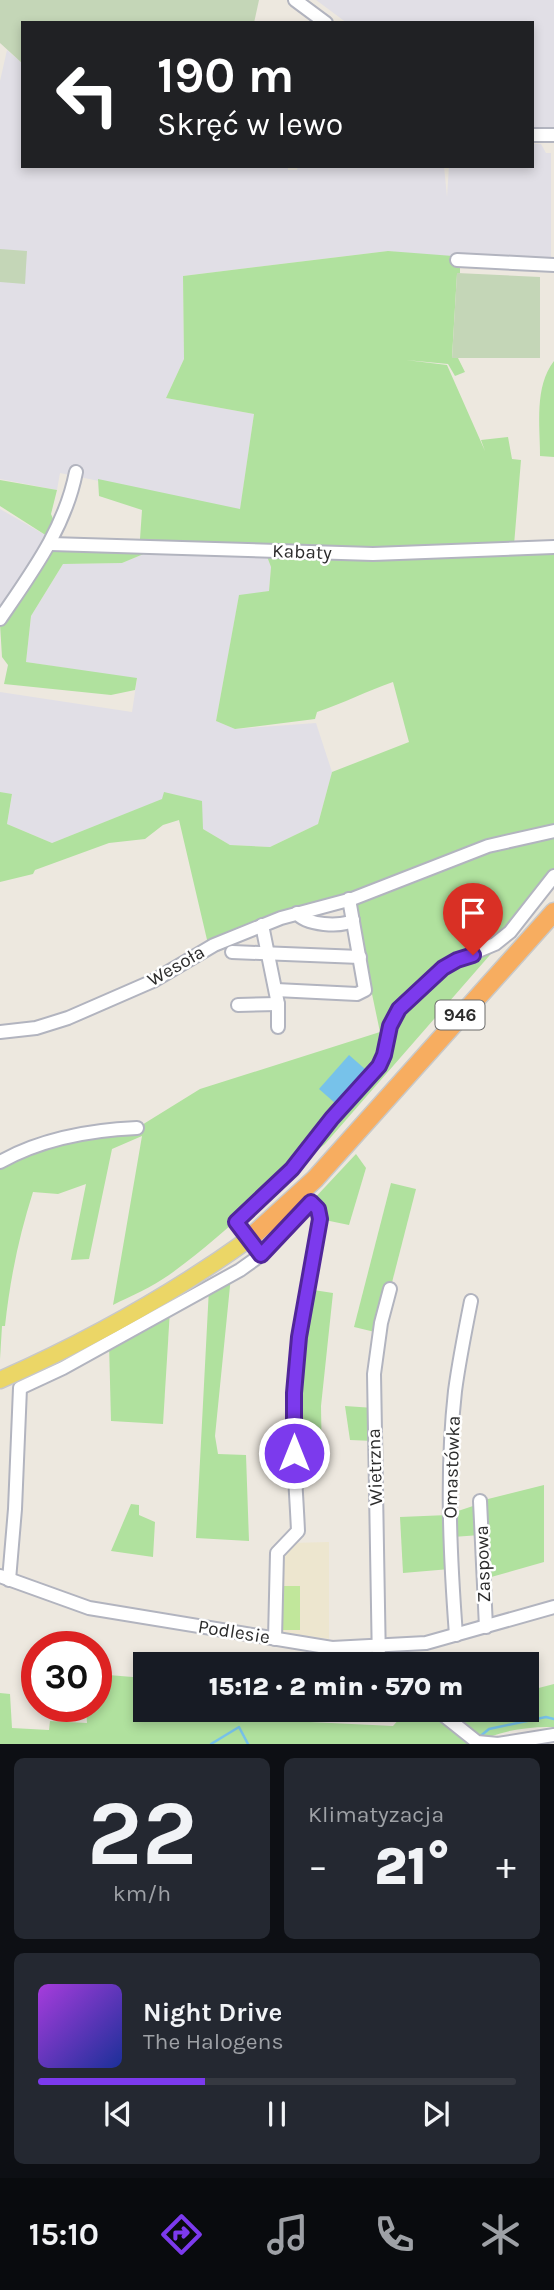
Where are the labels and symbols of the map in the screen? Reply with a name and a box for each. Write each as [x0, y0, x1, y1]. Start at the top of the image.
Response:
street label: Kabaty [272, 540, 332, 564]
pin [443, 883, 503, 955]
street label: Wesoła [144, 941, 208, 991]
road number: 946 [435, 1000, 484, 1030]
street label: Omastówka [439, 1415, 465, 1519]
position arrow [257, 1416, 331, 1490]
street label: Wietrzna [363, 1428, 387, 1506]
street label: Zaspowa [471, 1525, 495, 1603]
street label: Podlesie [196, 1615, 272, 1649]
speed limit sign: 30 [21, 1631, 112, 1722]

